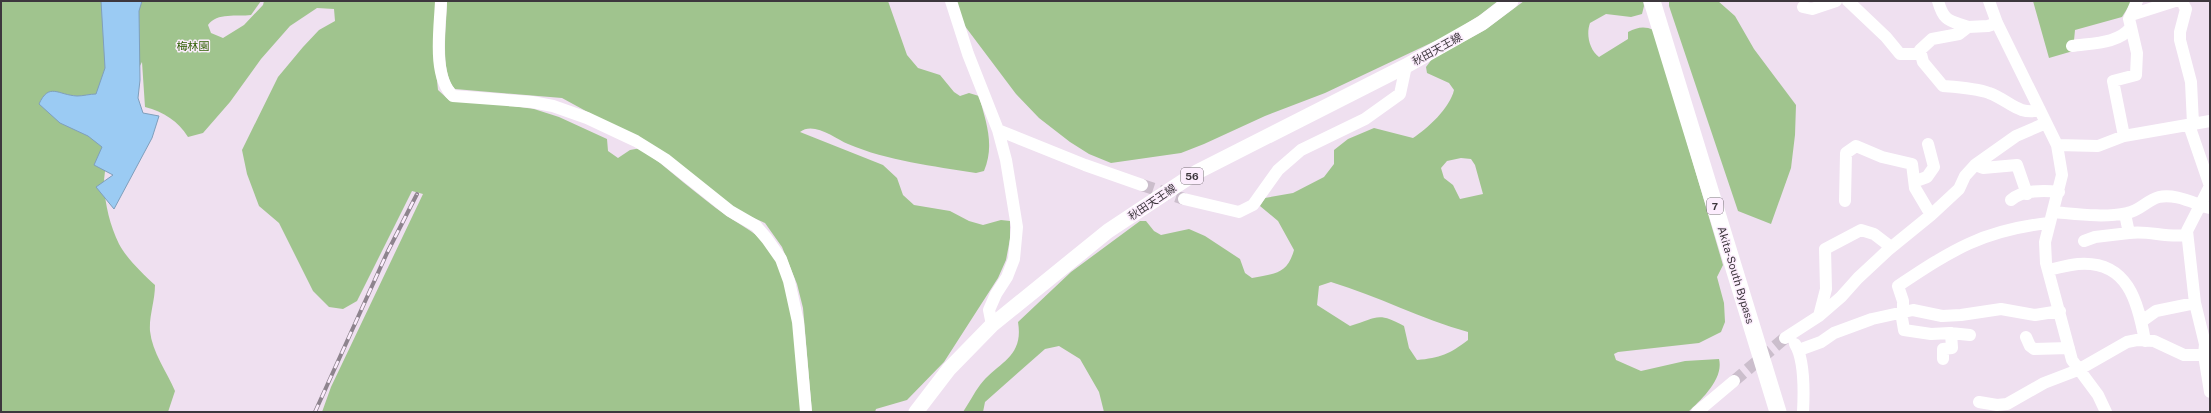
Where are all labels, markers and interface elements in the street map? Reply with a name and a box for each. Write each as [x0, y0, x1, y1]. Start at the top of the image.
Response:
street label: 秋田天王線 [1410, 30, 1464, 68]
park label: 梅林園 [177, 40, 210, 52]
road number: 56 [1181, 168, 1203, 184]
street label: 秋田天王線 [1126, 182, 1178, 222]
road number: 7 [1707, 198, 1723, 214]
street label: Akita-South Bypass [1715, 225, 1757, 325]

